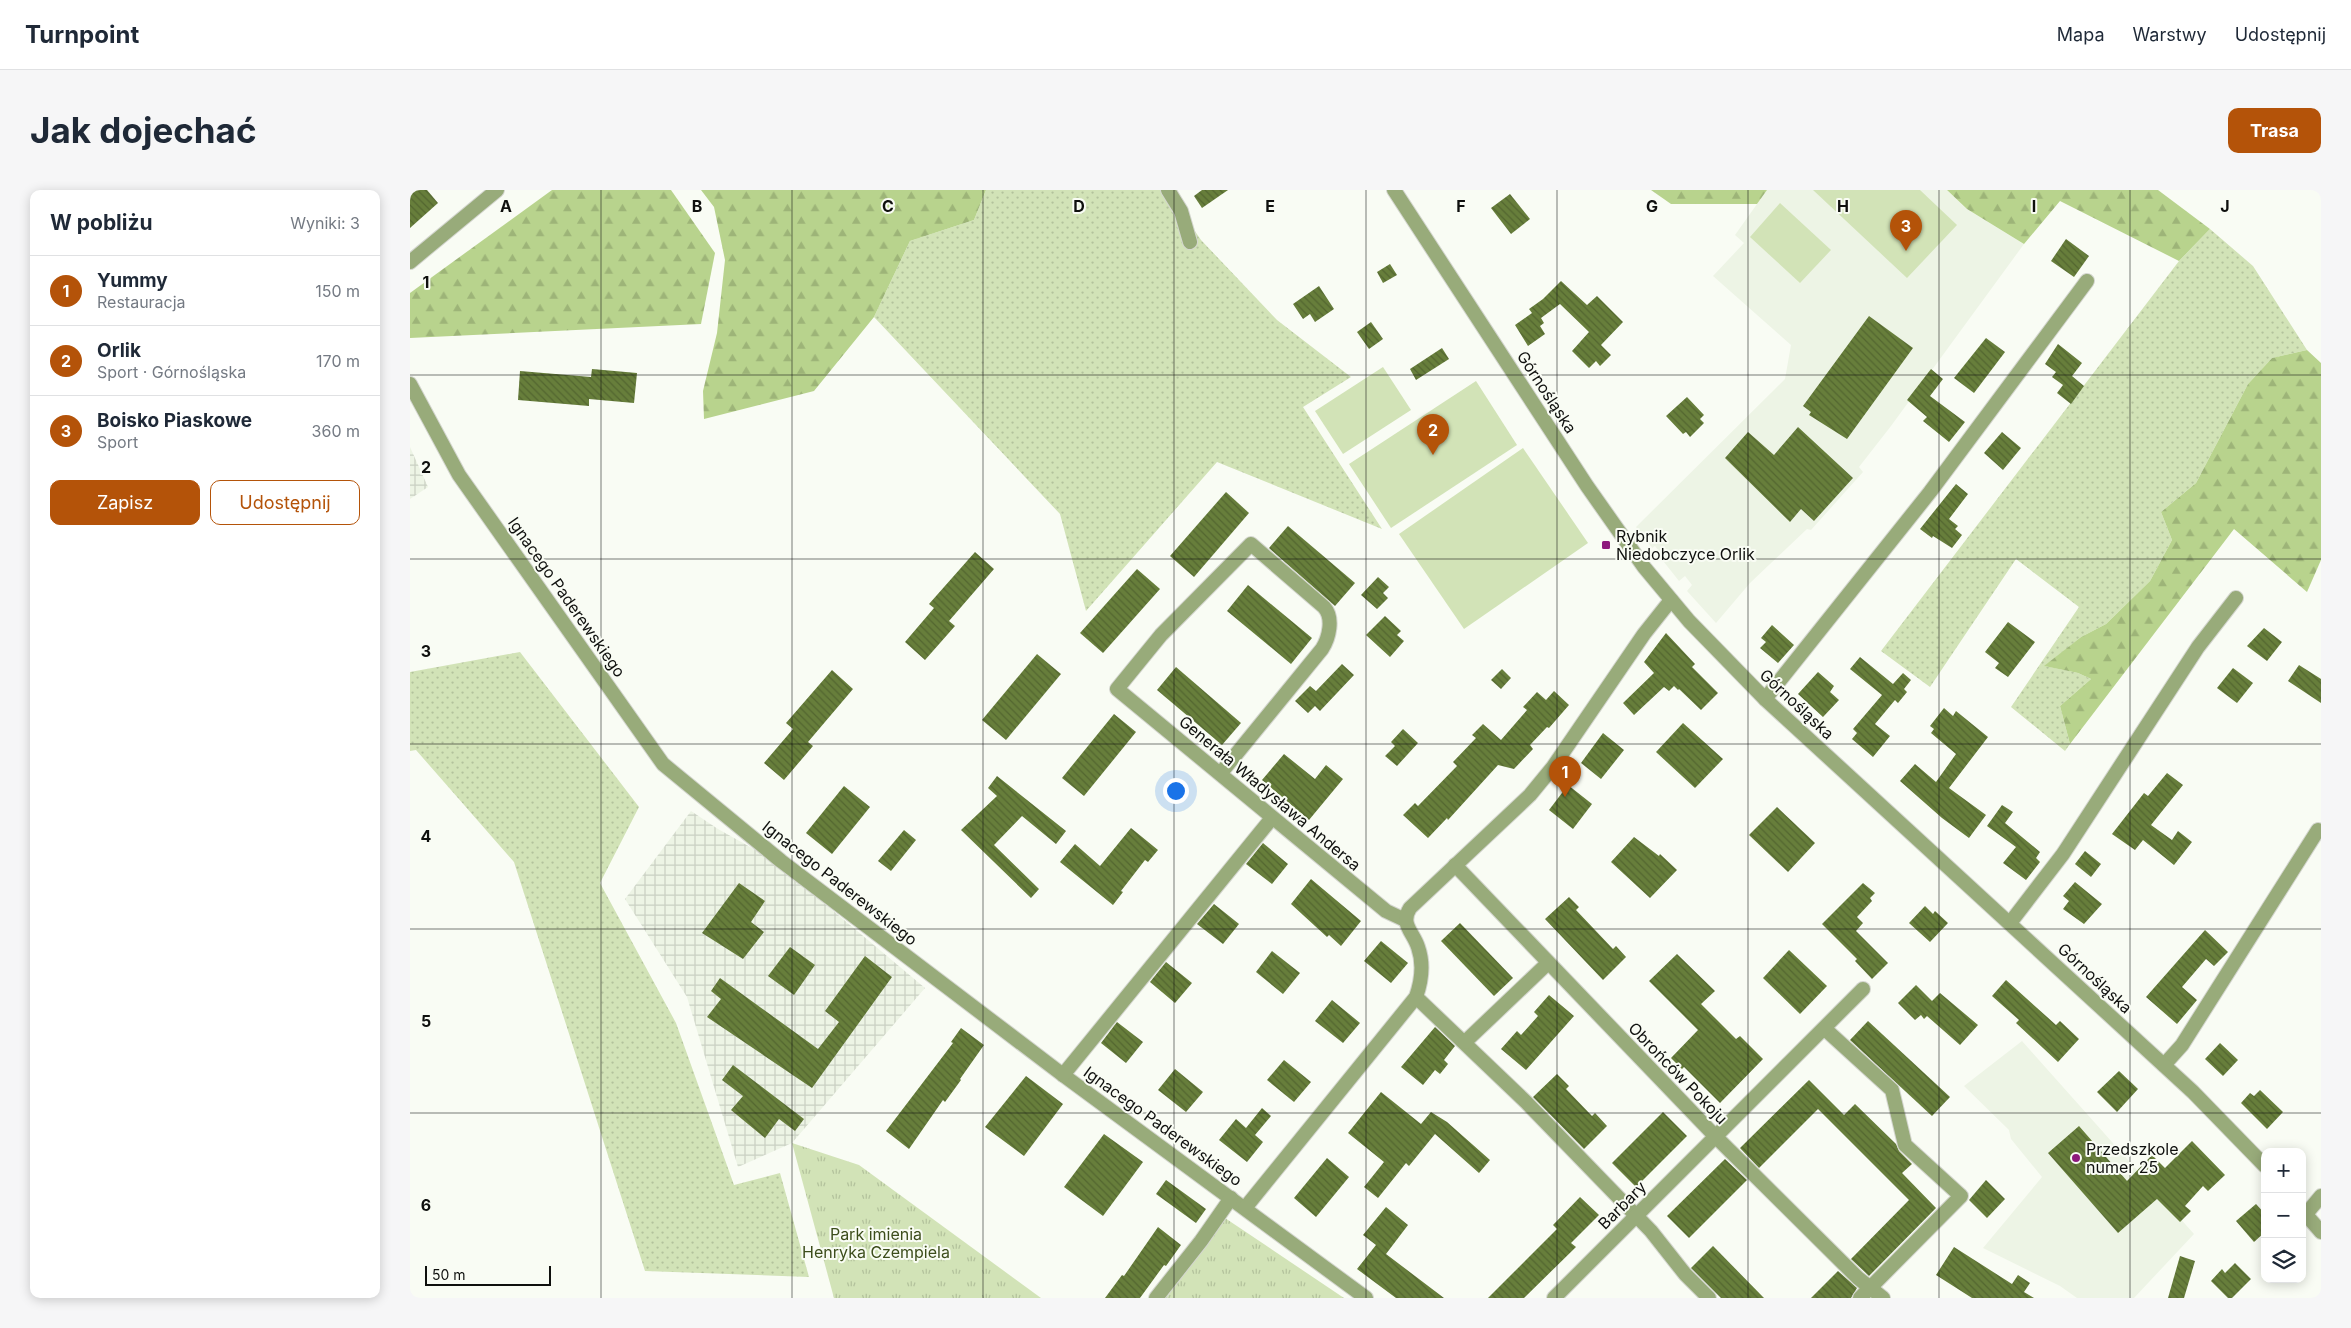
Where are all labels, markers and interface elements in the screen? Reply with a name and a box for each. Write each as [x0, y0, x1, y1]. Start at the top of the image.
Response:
text: Turnpoint [25, 20, 139, 49]
text: Mapa [2057, 24, 2104, 45]
text: Warstwy [2132, 24, 2207, 45]
text: Udostępnij [2235, 24, 2326, 45]
button: Trasa [2228, 108, 2321, 153]
text: Jak dojechać [30, 109, 257, 151]
text: A [500, 196, 512, 216]
text: B [692, 196, 702, 216]
text: C [882, 196, 894, 216]
text: D [1073, 196, 1085, 216]
text: E [1265, 196, 1275, 216]
text: F [1456, 196, 1466, 216]
text: G [1646, 196, 1658, 216]
text: H [1837, 196, 1849, 216]
text: I [2032, 196, 2036, 216]
text: J [2220, 196, 2230, 216]
text: W pobliżu [50, 210, 153, 235]
pin: 3 [1890, 210, 1922, 251]
text: Wyniki: 3 [290, 213, 360, 233]
text: Yummy [97, 269, 168, 292]
text: 1 [423, 272, 429, 292]
text: 1 [63, 281, 69, 301]
text: 150 m [315, 281, 360, 301]
text: Restauracja [97, 292, 186, 312]
text: Orlik [97, 339, 141, 362]
street label: Górnośląska [1513, 347, 1581, 437]
text: 2 [61, 351, 71, 371]
text: 170 m [316, 351, 360, 371]
text: Sport · Górnośląska [97, 362, 246, 382]
text: Boisko Piaskowe [97, 409, 252, 432]
pin: 2 [1417, 414, 1449, 455]
text: 3 [61, 421, 71, 441]
text: 360 m [312, 421, 360, 441]
text: Sport [97, 432, 138, 452]
text: 2 [421, 457, 431, 477]
button: Zapisz [50, 480, 200, 525]
button: Udostępnij [210, 480, 360, 525]
street label: Ignacego Paderewskiego [504, 513, 630, 681]
place label: Rybnik Niedobczyce Orlik [1616, 526, 1755, 564]
marker: Rybnik Niedobczyce Orlik [1600, 539, 1612, 551]
text: 3 [421, 641, 431, 661]
street label: Górnośląska [1756, 665, 1838, 743]
street label: Generała Władysława Andersa [1175, 711, 1365, 875]
pin: 1 [1549, 756, 1581, 797]
your location [1163, 778, 1189, 804]
street label: Ignacego Paderewskiego [759, 816, 921, 950]
text: 4 [421, 826, 432, 846]
street label: Górnośląska [2054, 939, 2136, 1017]
text: 5 [421, 1011, 431, 1031]
street label: Obrońców Pokoju [1624, 1018, 1732, 1128]
street label: Ignacego Paderewskiego [1080, 1062, 1246, 1190]
place label: Przedszkole numer 25 [2086, 1139, 2178, 1177]
map controls [2261, 1148, 2306, 1283]
button: + [2261, 1148, 2306, 1193]
marker: Przedszkole numer 25 [2070, 1152, 2082, 1164]
street label: Barbary [1594, 1177, 1650, 1233]
button: − [2261, 1193, 2306, 1238]
text: 6 [421, 1195, 431, 1215]
park label: Park imienia Henryka Czempiela [802, 1224, 950, 1262]
button: layers [2261, 1238, 2306, 1283]
scale bar [425, 1263, 551, 1286]
text: 50 m [432, 1266, 466, 1283]

